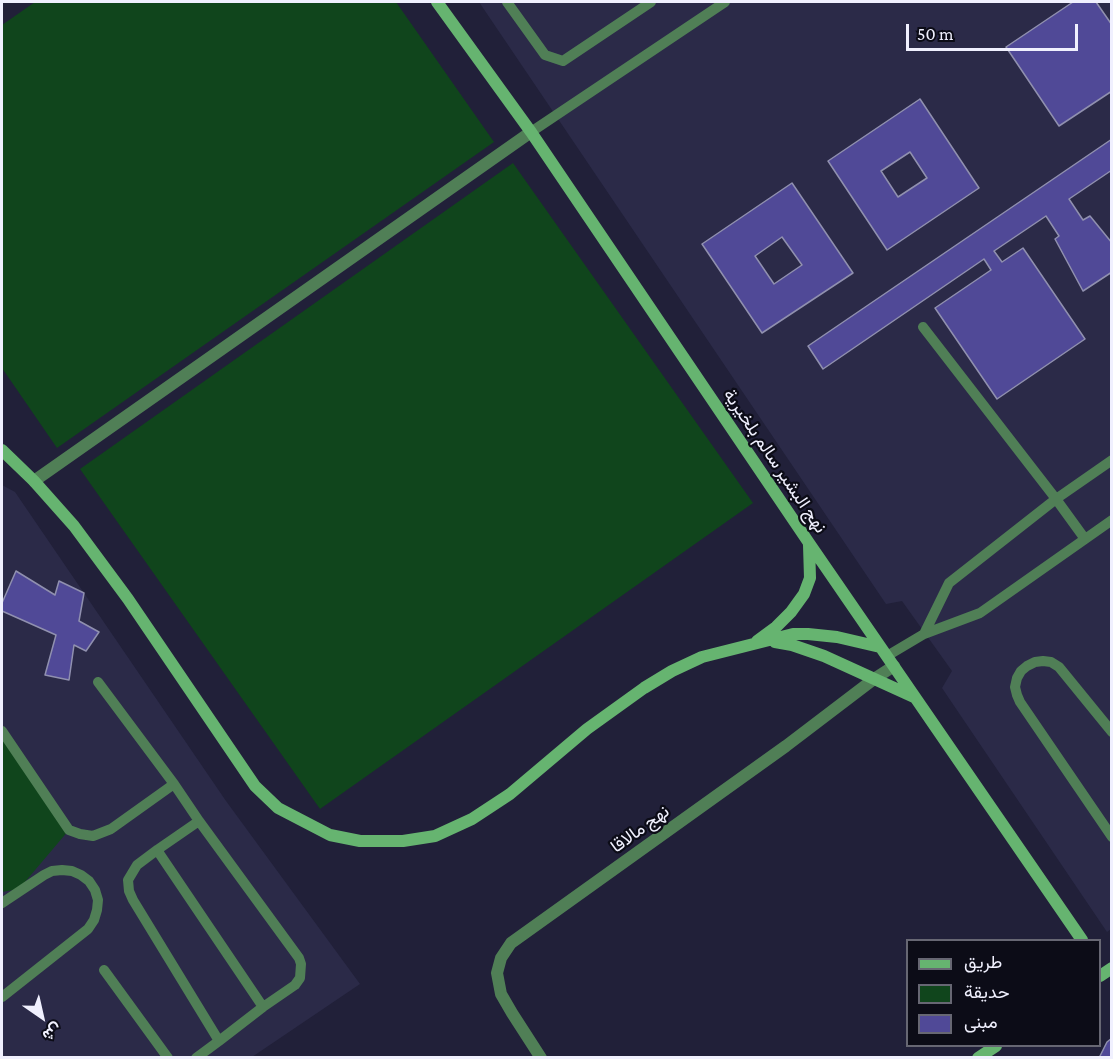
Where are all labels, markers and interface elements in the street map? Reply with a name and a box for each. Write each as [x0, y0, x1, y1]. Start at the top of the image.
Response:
scale bar [909, 12, 1082, 50]
text: 50 m [917, 24, 954, 44]
street label: نهج البشير سالم بلخيرية [719, 385, 831, 537]
street label: نهج مالاقا [606, 800, 674, 858]
legend [906, 939, 1101, 1047]
text: طريق [964, 952, 1002, 972]
text: حديقة [964, 982, 1010, 1002]
north arrow [12, 987, 72, 1047]
text: مبنى [964, 1012, 998, 1032]
text: ش [40, 1020, 65, 1045]

